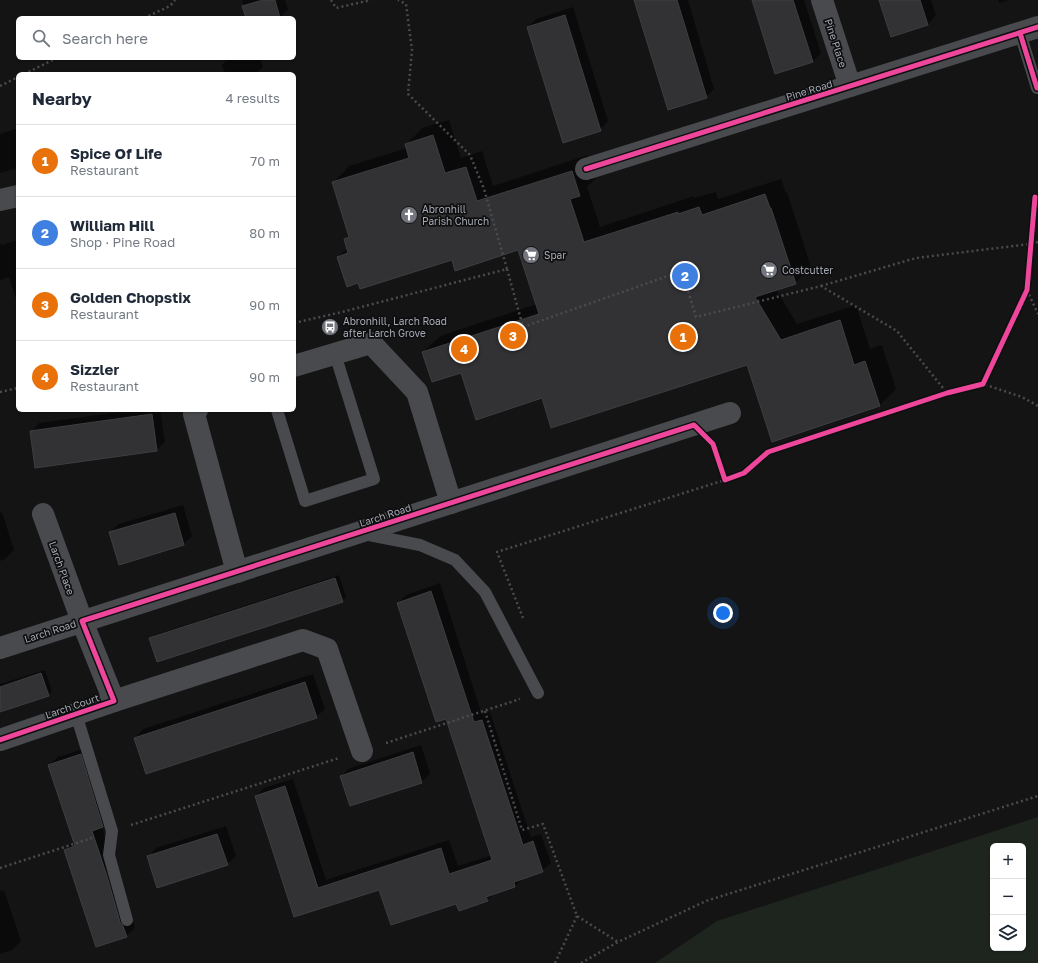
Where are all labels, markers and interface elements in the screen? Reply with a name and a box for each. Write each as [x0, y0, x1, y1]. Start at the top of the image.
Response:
search box [16, 16, 296, 60]
street label: Pine Place [823, 17, 850, 69]
icon: search [30, 27, 52, 49]
text: Search here [62, 29, 148, 47]
street label: Pine Road [784, 77, 834, 103]
text: Nearby [32, 88, 92, 109]
text: 4 results [226, 90, 280, 106]
text: Spice Of Life [70, 144, 162, 162]
text: 1 [42, 153, 48, 169]
text: 70 m [250, 153, 280, 169]
text: Restaurant [70, 162, 139, 178]
place label: Abronhill Parish Church [422, 203, 489, 227]
church icon: Abronhill Parish Church [399, 205, 419, 225]
text: William Hill [70, 216, 154, 234]
text: 2 [41, 225, 49, 241]
text: 80 m [249, 225, 280, 241]
text: Shop · Pine Road [70, 234, 175, 250]
supermarket icon: Spar [521, 245, 541, 265]
place label: Spar [544, 249, 566, 261]
supermarket icon: Costcutter [759, 260, 779, 280]
pin: 2 [672, 261, 698, 291]
place label: Costcutter [782, 264, 833, 276]
text: Golden Chopstix [70, 288, 191, 306]
text: 3 [41, 297, 49, 313]
text: 90 m [249, 297, 280, 313]
text: Restaurant [70, 306, 139, 322]
place label: Abronhill, Larch Road after Larch Grove [343, 315, 447, 339]
bus stop icon: Abronhill, Larch Road after Larch Grove [320, 317, 340, 337]
pin: 3 [500, 321, 526, 351]
pin: 1 [670, 322, 696, 352]
pin: 4 [451, 334, 477, 364]
text: Sizzler [70, 360, 119, 378]
text: 4 [41, 369, 49, 385]
text: 90 m [249, 369, 280, 385]
text: Restaurant [70, 378, 139, 394]
street label: Larch Road [358, 501, 412, 529]
street label: Larch Place [47, 540, 77, 597]
your location [713, 603, 733, 623]
street label: Larch Road [23, 617, 77, 645]
street label: Larch Court [43, 691, 101, 721]
map controls [990, 843, 1026, 951]
button: + [990, 843, 1026, 879]
button: − [990, 879, 1026, 915]
button: layers [990, 915, 1026, 951]

